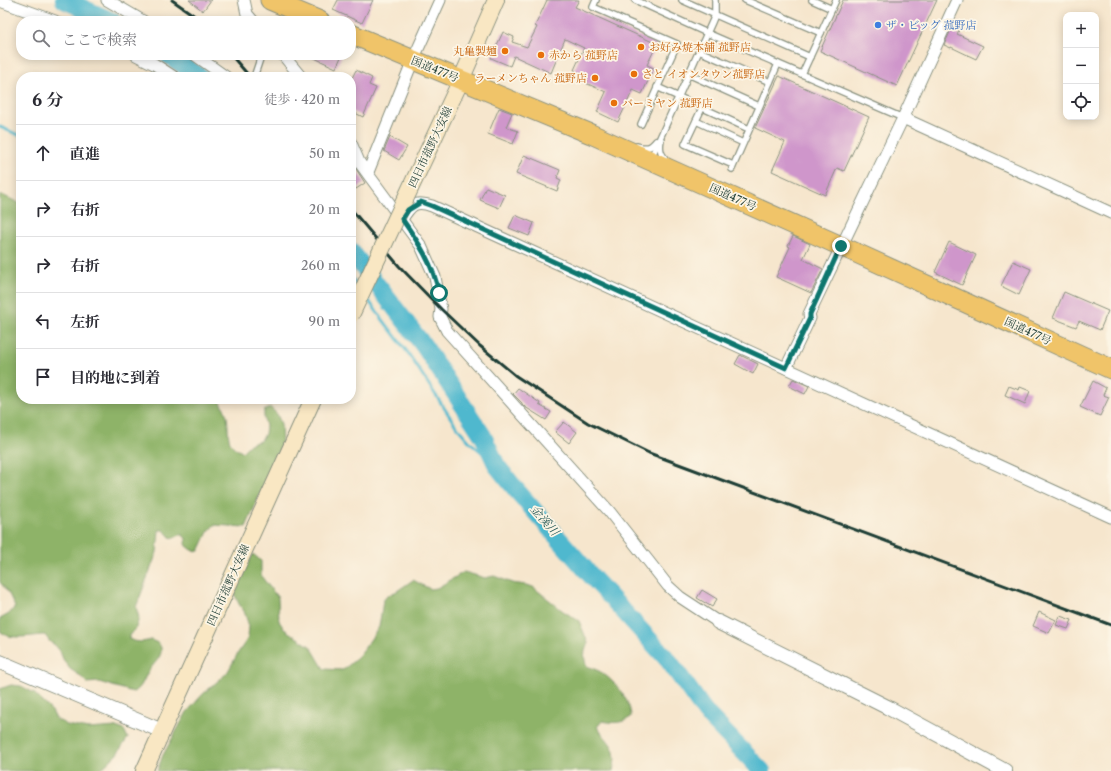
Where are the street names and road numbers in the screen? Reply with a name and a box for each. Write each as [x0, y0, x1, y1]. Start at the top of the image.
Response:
street label: 国道477号 [409, 53, 461, 85]
street label: 四日市菰野大安線 [405, 104, 455, 190]
street label: 国道477号 [707, 180, 759, 214]
street label: 国道477号 [1002, 314, 1054, 348]
street label: 四日市菰野大安線 [204, 542, 252, 628]

